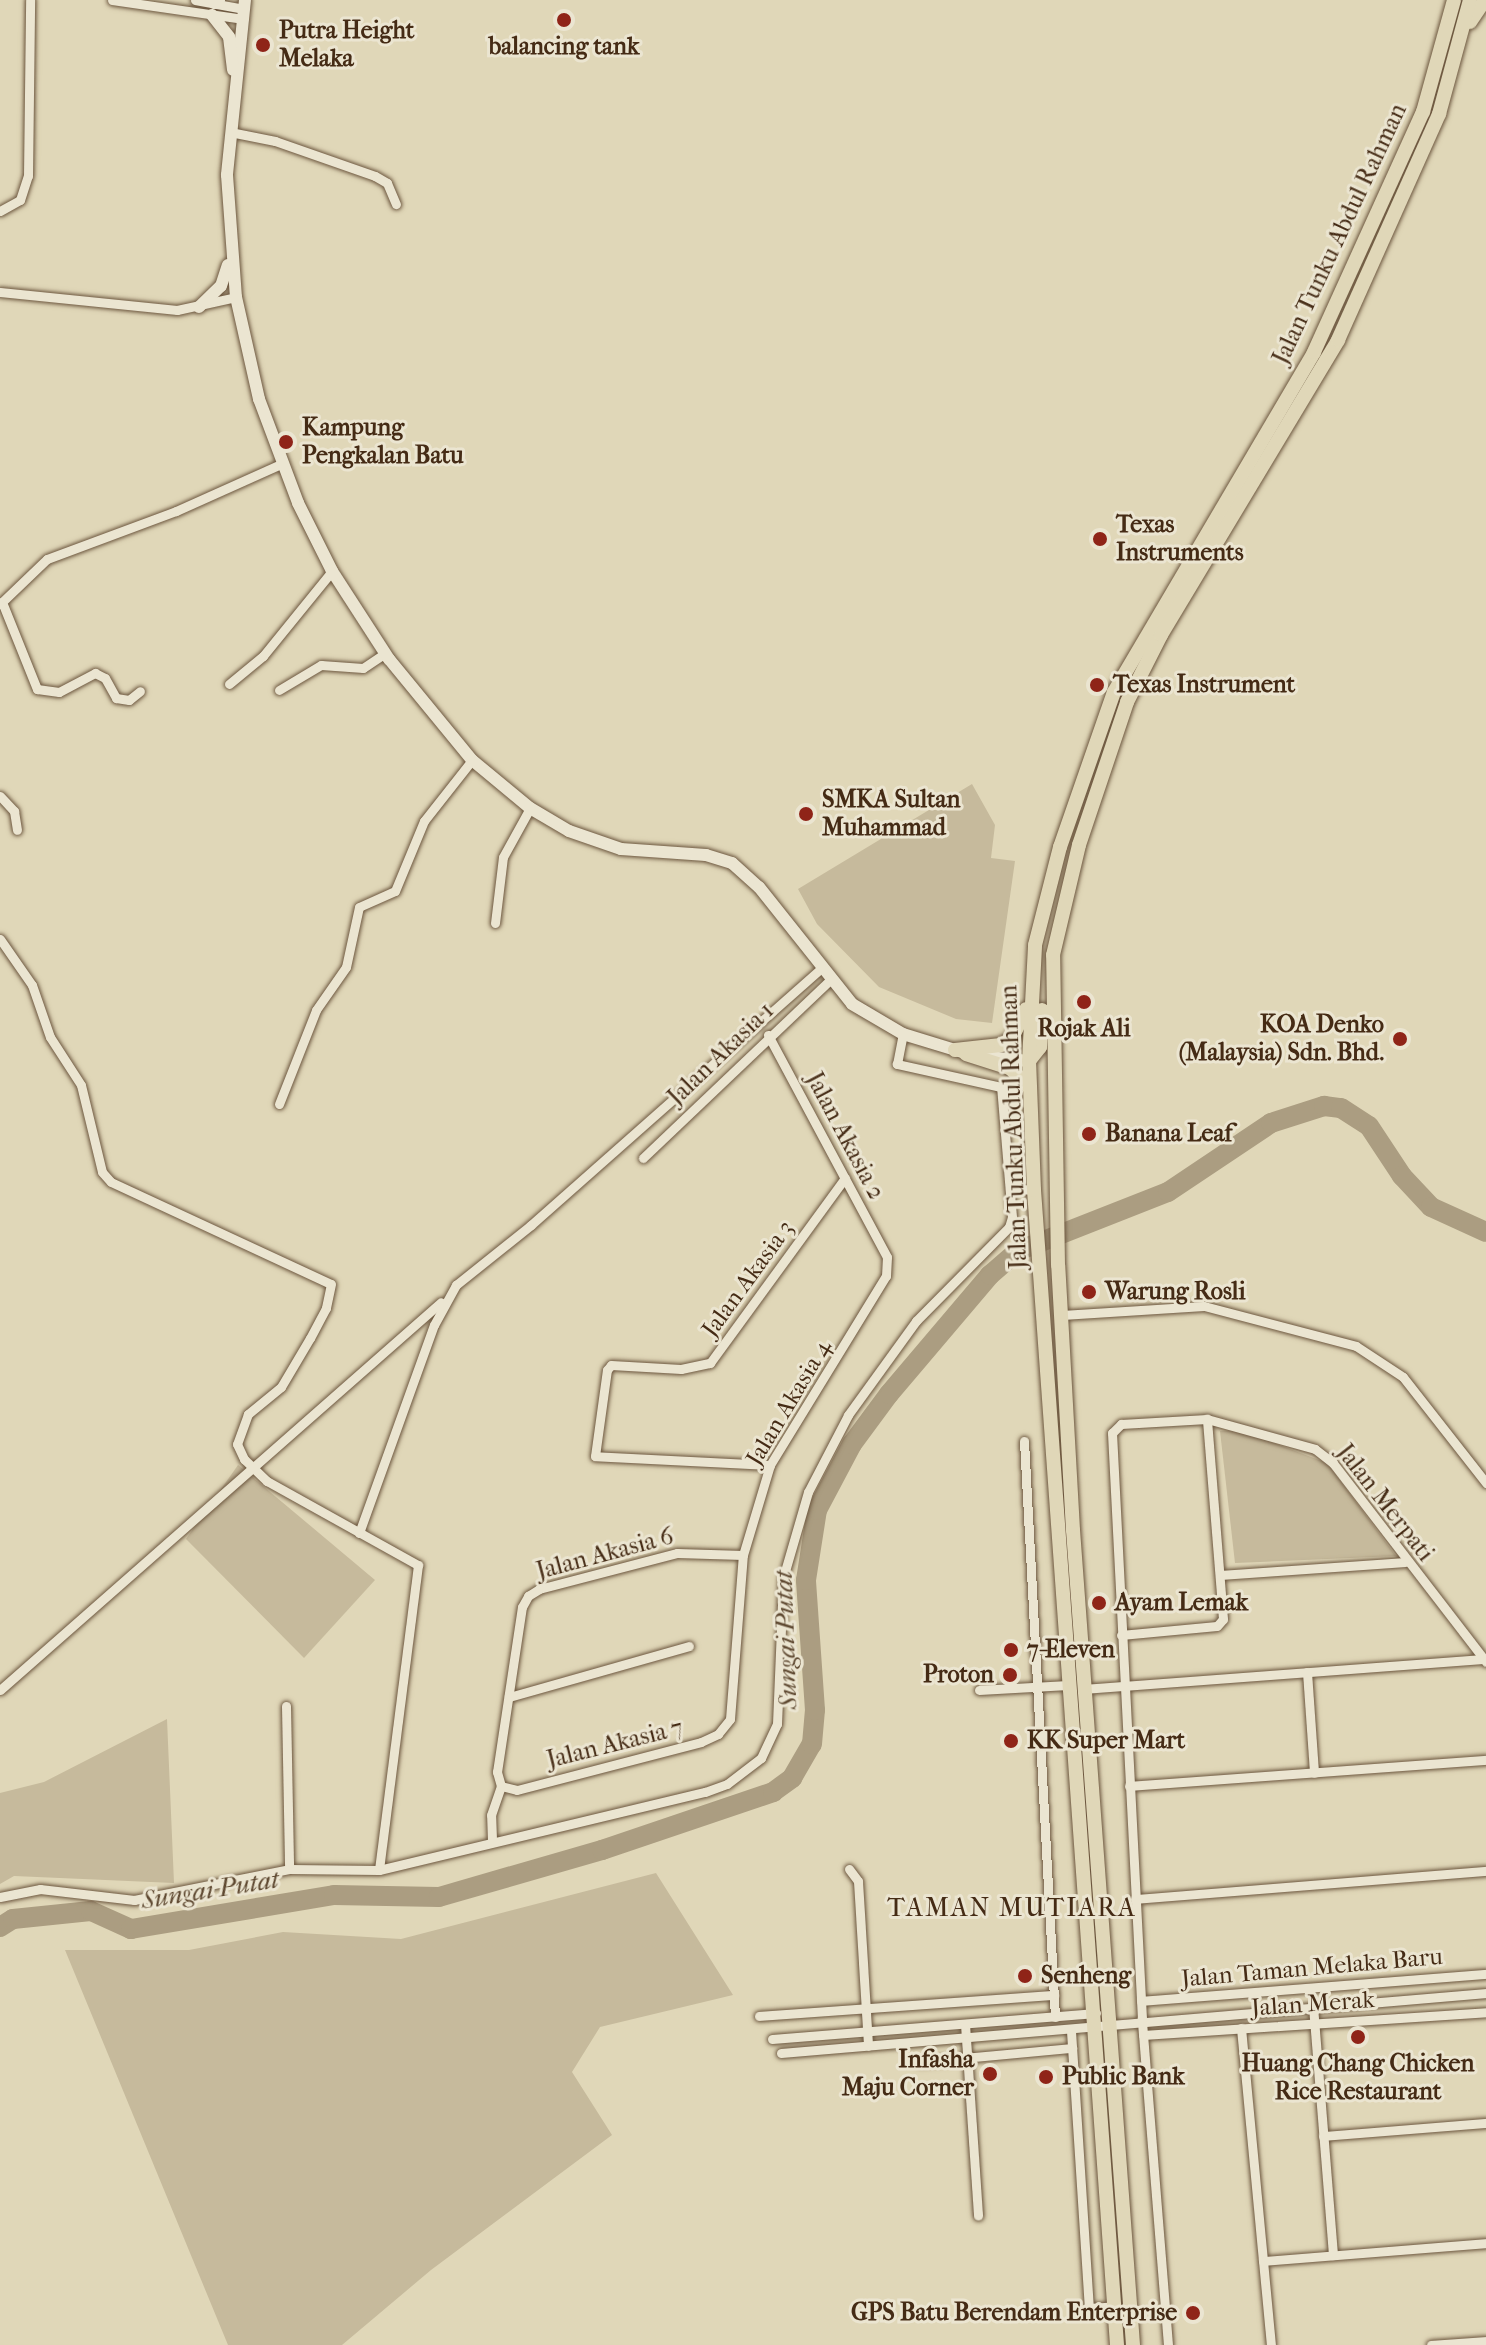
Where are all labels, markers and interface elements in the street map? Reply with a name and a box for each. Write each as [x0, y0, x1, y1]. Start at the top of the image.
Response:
marker: balancing tank [555, 11, 573, 29]
place label: Putra Height Melaka [279, 17, 414, 73]
place label: balancing tank [489, 33, 639, 61]
marker: Putra Height Melaka [254, 36, 272, 54]
street label: Jalan Tunku Abdul Rahman [1267, 99, 1413, 369]
place label: Kampung Pengkalan Batu [302, 414, 464, 470]
marker: Kampung Pengkalan Batu [277, 433, 295, 451]
place label: Texas Instruments [1116, 511, 1244, 567]
marker: Texas Instruments [1091, 530, 1109, 548]
place label: Texas Instrument [1113, 671, 1295, 699]
marker: Texas Instrument [1088, 676, 1106, 694]
place label: SMKA Sultan Muhammad [822, 786, 960, 842]
marker: SMKA Sultan Muhammad [797, 805, 815, 823]
street label: Jalan Tunku Abdul Rahman [995, 984, 1033, 1270]
marker: Rojak Ali [1075, 993, 1093, 1011]
street label: Jalan Akasia 1 [662, 996, 780, 1112]
place label: KOA Denko (Malaysia) Sdn. Bhd. [1179, 1011, 1384, 1067]
place label: Rojak Ali [1037, 1015, 1131, 1043]
marker: KOA Denko (Malaysia) Sdn. Bhd. [1391, 1030, 1409, 1048]
street label: Jalan Akasia 2 [799, 1067, 891, 1205]
place label: Banana Leaf [1105, 1120, 1232, 1148]
marker: Banana Leaf [1080, 1125, 1098, 1143]
street label: Jalan Akasia 3 [696, 1215, 800, 1343]
place label: Warung Rosli [1105, 1278, 1246, 1306]
marker: Warung Rosli [1080, 1283, 1098, 1301]
street label: Jalan Akasia 4 [740, 1335, 838, 1471]
street label: Jalan Merpati [1330, 1439, 1440, 1567]
street label: Jalan Akasia 6 [533, 1522, 677, 1586]
water label: Sungai Putat [768, 1570, 804, 1710]
place label: Ayam Lemak [1115, 1589, 1248, 1617]
marker: Ayam Lemak [1090, 1594, 1108, 1612]
place label: 7-Eleven [1027, 1636, 1115, 1664]
marker: 7-Eleven [1002, 1641, 1020, 1659]
place label: Proton [923, 1661, 994, 1689]
marker: Proton [1001, 1666, 1019, 1684]
street label: Jalan Akasia 7 [544, 1713, 686, 1775]
place label: KK Super Mart [1027, 1727, 1185, 1755]
marker: KK Super Mart [1002, 1732, 1020, 1750]
water label: Sungai Putat [139, 1864, 281, 1916]
district label: TAMAN MUTIARA [887, 1892, 1137, 1924]
street label: Jalan Taman Melaka Baru [1180, 1942, 1444, 1994]
place label: Senheng [1041, 1962, 1131, 1990]
marker: Senheng [1016, 1967, 1034, 1985]
street label: Jalan Merak [1250, 1985, 1376, 2023]
marker: Huang Chang Chicken Rice Restaurant [1349, 2028, 1367, 2046]
place label: Infasha Maju Corner [842, 2046, 974, 2102]
place label: Huang Chang Chicken Rice Restaurant [1242, 2050, 1474, 2106]
place label: Public Bank [1062, 2063, 1185, 2091]
marker: Infasha Maju Corner [981, 2065, 999, 2083]
marker: Public Bank [1037, 2068, 1055, 2086]
place label: GPS Batu Berendam Enterprise [851, 2299, 1177, 2327]
marker: GPS Batu Berendam Enterprise [1184, 2304, 1202, 2322]

